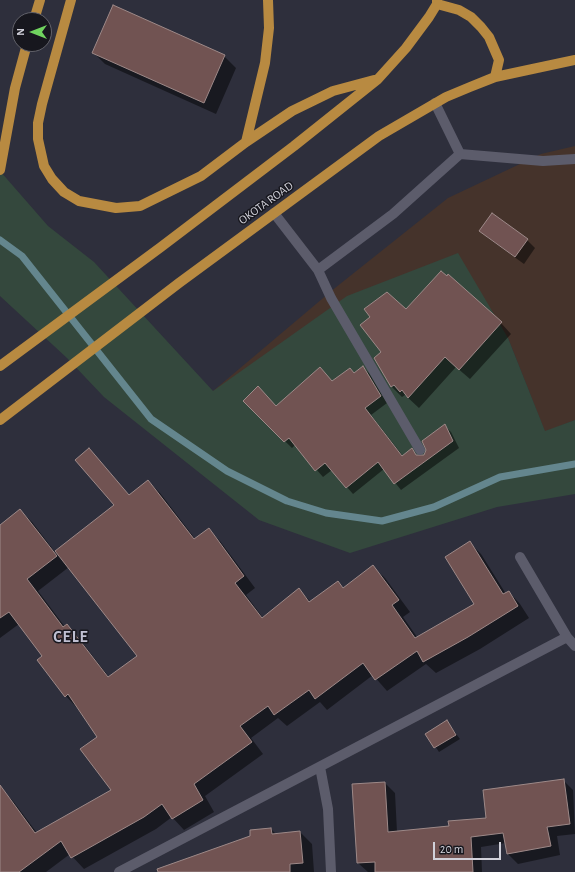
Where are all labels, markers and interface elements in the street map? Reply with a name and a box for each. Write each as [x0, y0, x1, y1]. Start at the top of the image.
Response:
north arrow [12, 12, 52, 52]
text: N [15, 28, 26, 36]
street label: OKOTA ROAD [236, 178, 296, 228]
district label: CELE [53, 627, 89, 647]
scale bar [435, 834, 503, 860]
text: 20 m [440, 843, 463, 855]

